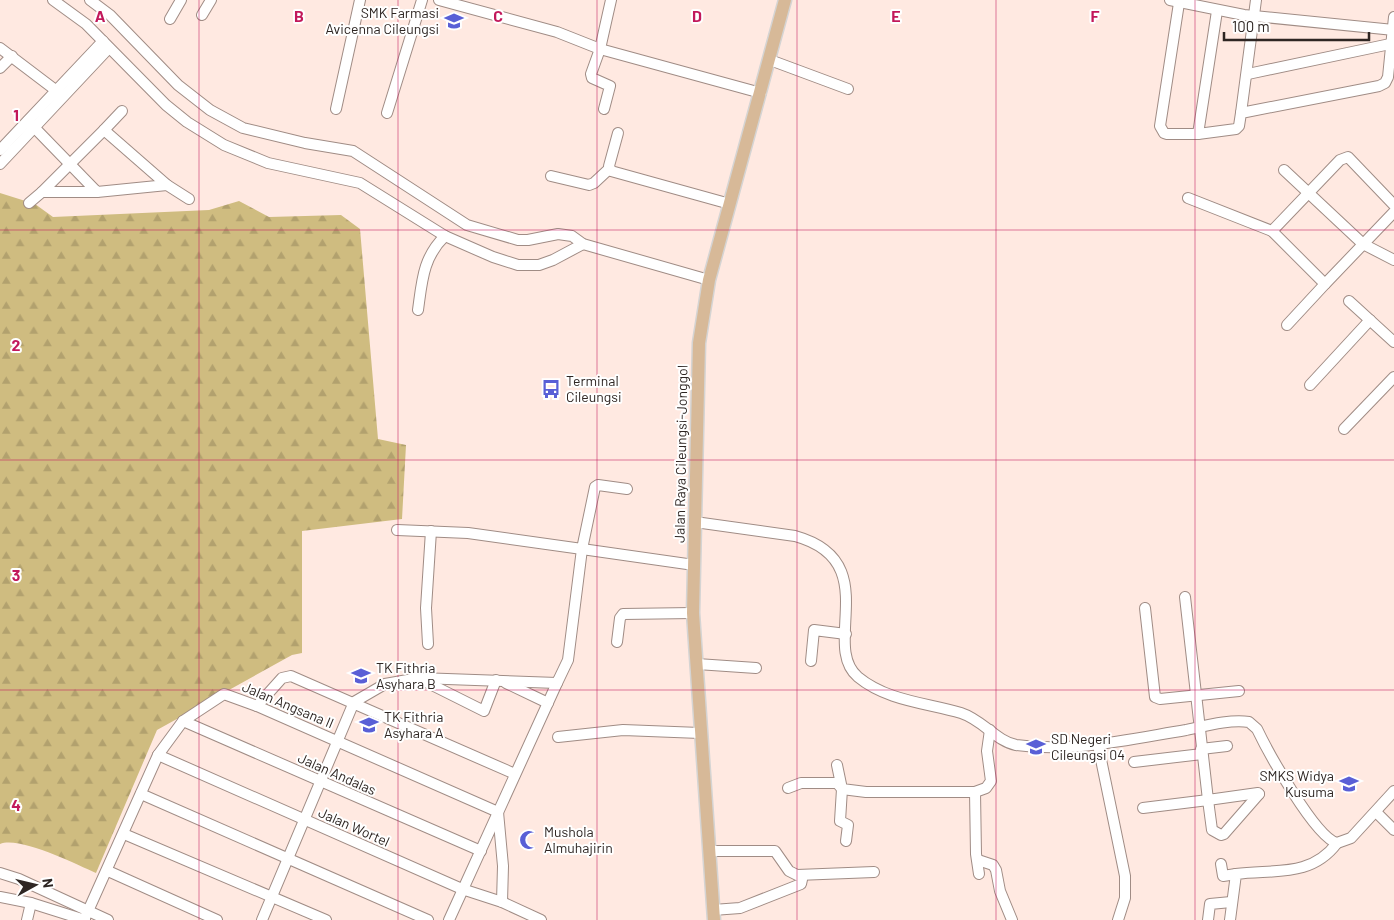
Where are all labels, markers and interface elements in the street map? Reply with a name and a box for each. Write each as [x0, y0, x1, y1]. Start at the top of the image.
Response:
place label: SMK Farmasi Avicenna Cileungsi [325, 4, 439, 37]
text: A [95, 6, 106, 25]
text: B [294, 6, 304, 25]
text: C [493, 6, 503, 25]
text: D [692, 6, 702, 25]
text: E [891, 6, 901, 25]
text: F [1091, 6, 1100, 25]
school or university icon: SMK Farmasi Avicenna Cileungsi [443, 10, 465, 32]
scale bar [1224, 10, 1369, 42]
text: 100 m [1232, 17, 1270, 35]
text: 1 [13, 105, 19, 124]
text: 2 [12, 335, 21, 354]
street label: Jalan Raya Cileungsi-Jonggol [670, 365, 691, 543]
place label: Terminal Cileungsi [566, 372, 622, 405]
bus stop icon: Terminal Cileungsi [540, 378, 562, 400]
text: 3 [12, 565, 20, 584]
place label: TK Fithria Asyhara B [376, 659, 436, 692]
school or university icon: TK Fithria Asyhara B [350, 665, 372, 687]
street label: Jalan Angsana II [240, 678, 337, 732]
place label: TK Fithria Asyhara A [384, 708, 444, 741]
school or university icon: TK Fithria Asyhara A [358, 714, 380, 736]
place label: SD Negeri Cileungsi 04 [1051, 730, 1125, 763]
school or university icon: SD Negeri Cileungsi 04 [1025, 736, 1047, 758]
street label: Jalan Andalas [295, 749, 379, 798]
place label: SMKS Widya Kusuma [1259, 767, 1334, 800]
school or university icon: SMKS Widya Kusuma [1338, 773, 1360, 795]
text: 4 [11, 795, 21, 814]
street label: Jalan Wortel [316, 803, 392, 850]
place label: Mushola Almuhajirin [544, 823, 613, 856]
mosque icon: Mushola Almuhajirin [518, 829, 540, 851]
north arrow [10, 860, 60, 910]
text: N [39, 877, 57, 889]

